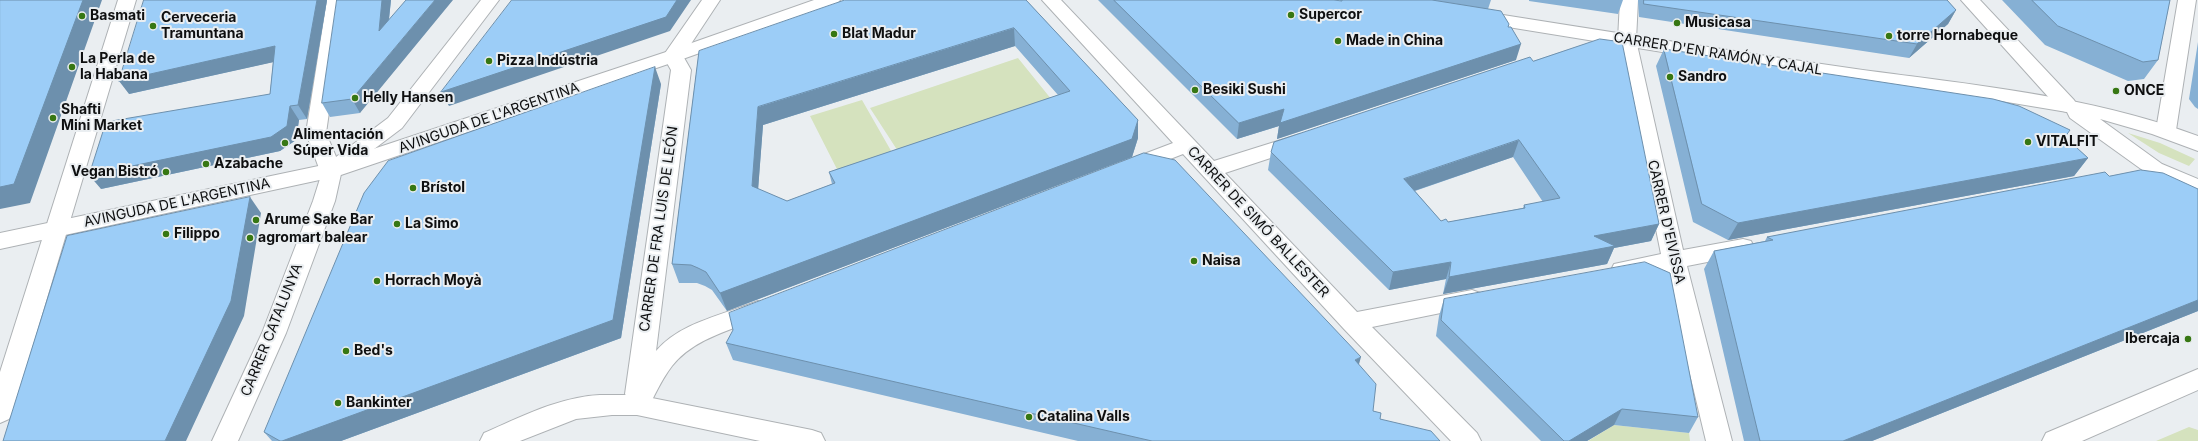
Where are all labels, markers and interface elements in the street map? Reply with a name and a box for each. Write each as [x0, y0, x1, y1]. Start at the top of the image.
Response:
place label: Supercor [1299, 7, 1362, 23]
place label: Basmati [90, 8, 145, 24]
place label: Cerveceria Tramuntana [161, 10, 244, 42]
marker: Supercor [1286, 10, 1296, 20]
marker: Basmati [77, 11, 87, 21]
place label: Musicasa [1685, 15, 1751, 31]
marker: Musicasa [1672, 18, 1682, 28]
marker: Cerveceria Tramuntana [148, 21, 158, 31]
place label: Blat Madur [842, 26, 916, 42]
place label: torre Hornabeque [1897, 28, 2018, 44]
marker: Blat Madur [829, 29, 839, 39]
street label: CARRER D'EN RAMÓN Y CAJAL [1612, 29, 1824, 79]
marker: torre Hornabeque [1884, 31, 1894, 41]
place label: Made in China [1346, 33, 1443, 49]
marker: Made in China [1333, 36, 1343, 46]
place label: La Perla de la Habana [80, 51, 155, 84]
place label: Pizza Indústria [497, 53, 598, 69]
marker: Pizza Indústria [484, 56, 494, 66]
marker: La Perla de la Habana [67, 62, 77, 72]
place label: Sandro [1678, 69, 1727, 85]
marker: Sandro [1665, 72, 1675, 82]
street label: AVINGUDA DE L'ARGENTINA [396, 79, 582, 157]
place label: Besiki Sushi [1203, 82, 1286, 98]
place label: ONCE [2124, 83, 2164, 99]
marker: Besiki Sushi [1190, 85, 1200, 95]
marker: ONCE [2111, 86, 2121, 96]
place label: Helly Hansen [363, 90, 453, 106]
marker: Helly Hansen [350, 93, 360, 103]
place label: Shafti Mini Market [61, 102, 142, 134]
marker: Shafti Mini Market [48, 113, 58, 123]
street label: CARRER DE FRA LUIS DE LEÓN [636, 125, 682, 333]
place label: Alimentación Súper Vida [293, 127, 384, 160]
place label: VITALFIT [2036, 134, 2098, 150]
marker: VITALFIT [2023, 137, 2033, 147]
marker: Alimentación Súper Vida [280, 138, 290, 148]
street label: CARRER DE SIMÓ BALLESTER [1184, 143, 1332, 301]
place label: Azabache [214, 156, 283, 172]
street label: CARRER D'EIVISSA [1644, 158, 1688, 286]
marker: Azabache [201, 159, 211, 169]
place label: Vegan Bistró [71, 164, 158, 180]
marker: Vegan Bistró [161, 167, 171, 177]
street label: AVINGUDA DE L'ARGENTINA [82, 175, 272, 231]
place label: Brístol [421, 180, 465, 196]
marker: Brístol [408, 183, 418, 193]
place label: Arume Sake Bar [264, 212, 373, 228]
marker: Arume Sake Bar [251, 215, 261, 225]
place label: La Simo [405, 216, 459, 232]
marker: La Simo [392, 219, 402, 229]
place label: Filippo [174, 226, 220, 242]
marker: Filippo [161, 229, 171, 239]
place label: agromart balear [258, 230, 367, 246]
marker: agromart balear [245, 233, 255, 243]
place label: Naisa [1202, 253, 1241, 269]
marker: Naisa [1189, 256, 1199, 266]
street label: CARRER CATALUNYA [238, 261, 306, 399]
place label: Horrach Moyà [385, 273, 482, 289]
marker: Horrach Moyà [372, 276, 382, 286]
place label: Ibercaja [2125, 331, 2180, 347]
marker: Ibercaja [2183, 334, 2193, 344]
place label: Bed's [354, 343, 393, 359]
marker: Bed's [341, 346, 351, 356]
place label: Bankinter [346, 395, 412, 411]
marker: Bankinter [333, 398, 343, 408]
place label: Catalina Valls [1037, 409, 1130, 425]
marker: Catalina Valls [1024, 412, 1034, 422]

